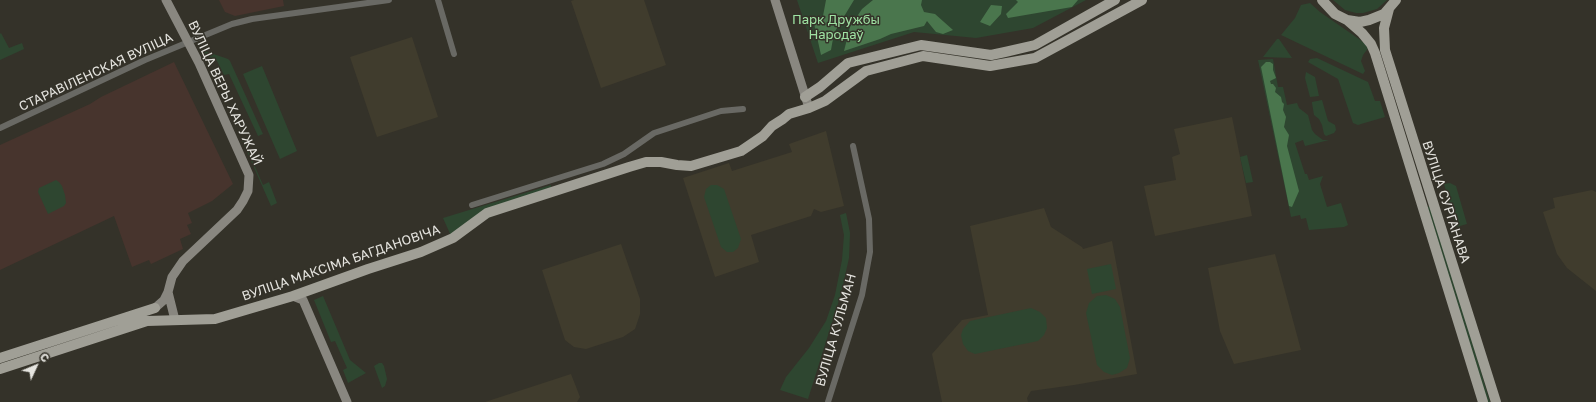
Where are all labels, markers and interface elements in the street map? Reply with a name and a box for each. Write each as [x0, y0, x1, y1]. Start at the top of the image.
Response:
park label: Парк Дружбы Народаў [792, 12, 880, 43]
street label: ВУЛІЦА ВЕРЫ ХАРУЖАЙ [185, 18, 265, 168]
street label: СТАРАВІЛЕНСКАЯ ВУЛІЦА [17, 29, 175, 115]
street label: ВУЛІЦА СУРГАНАВА [1419, 139, 1473, 265]
street label: ВУЛІЦА МАКСІМА БАГДАНОВІЧА [240, 222, 442, 304]
street label: ВУЛІЦА КУЛЬМАН [812, 272, 860, 388]
north arrow [16, 346, 56, 386]
text: С [38, 350, 52, 365]

